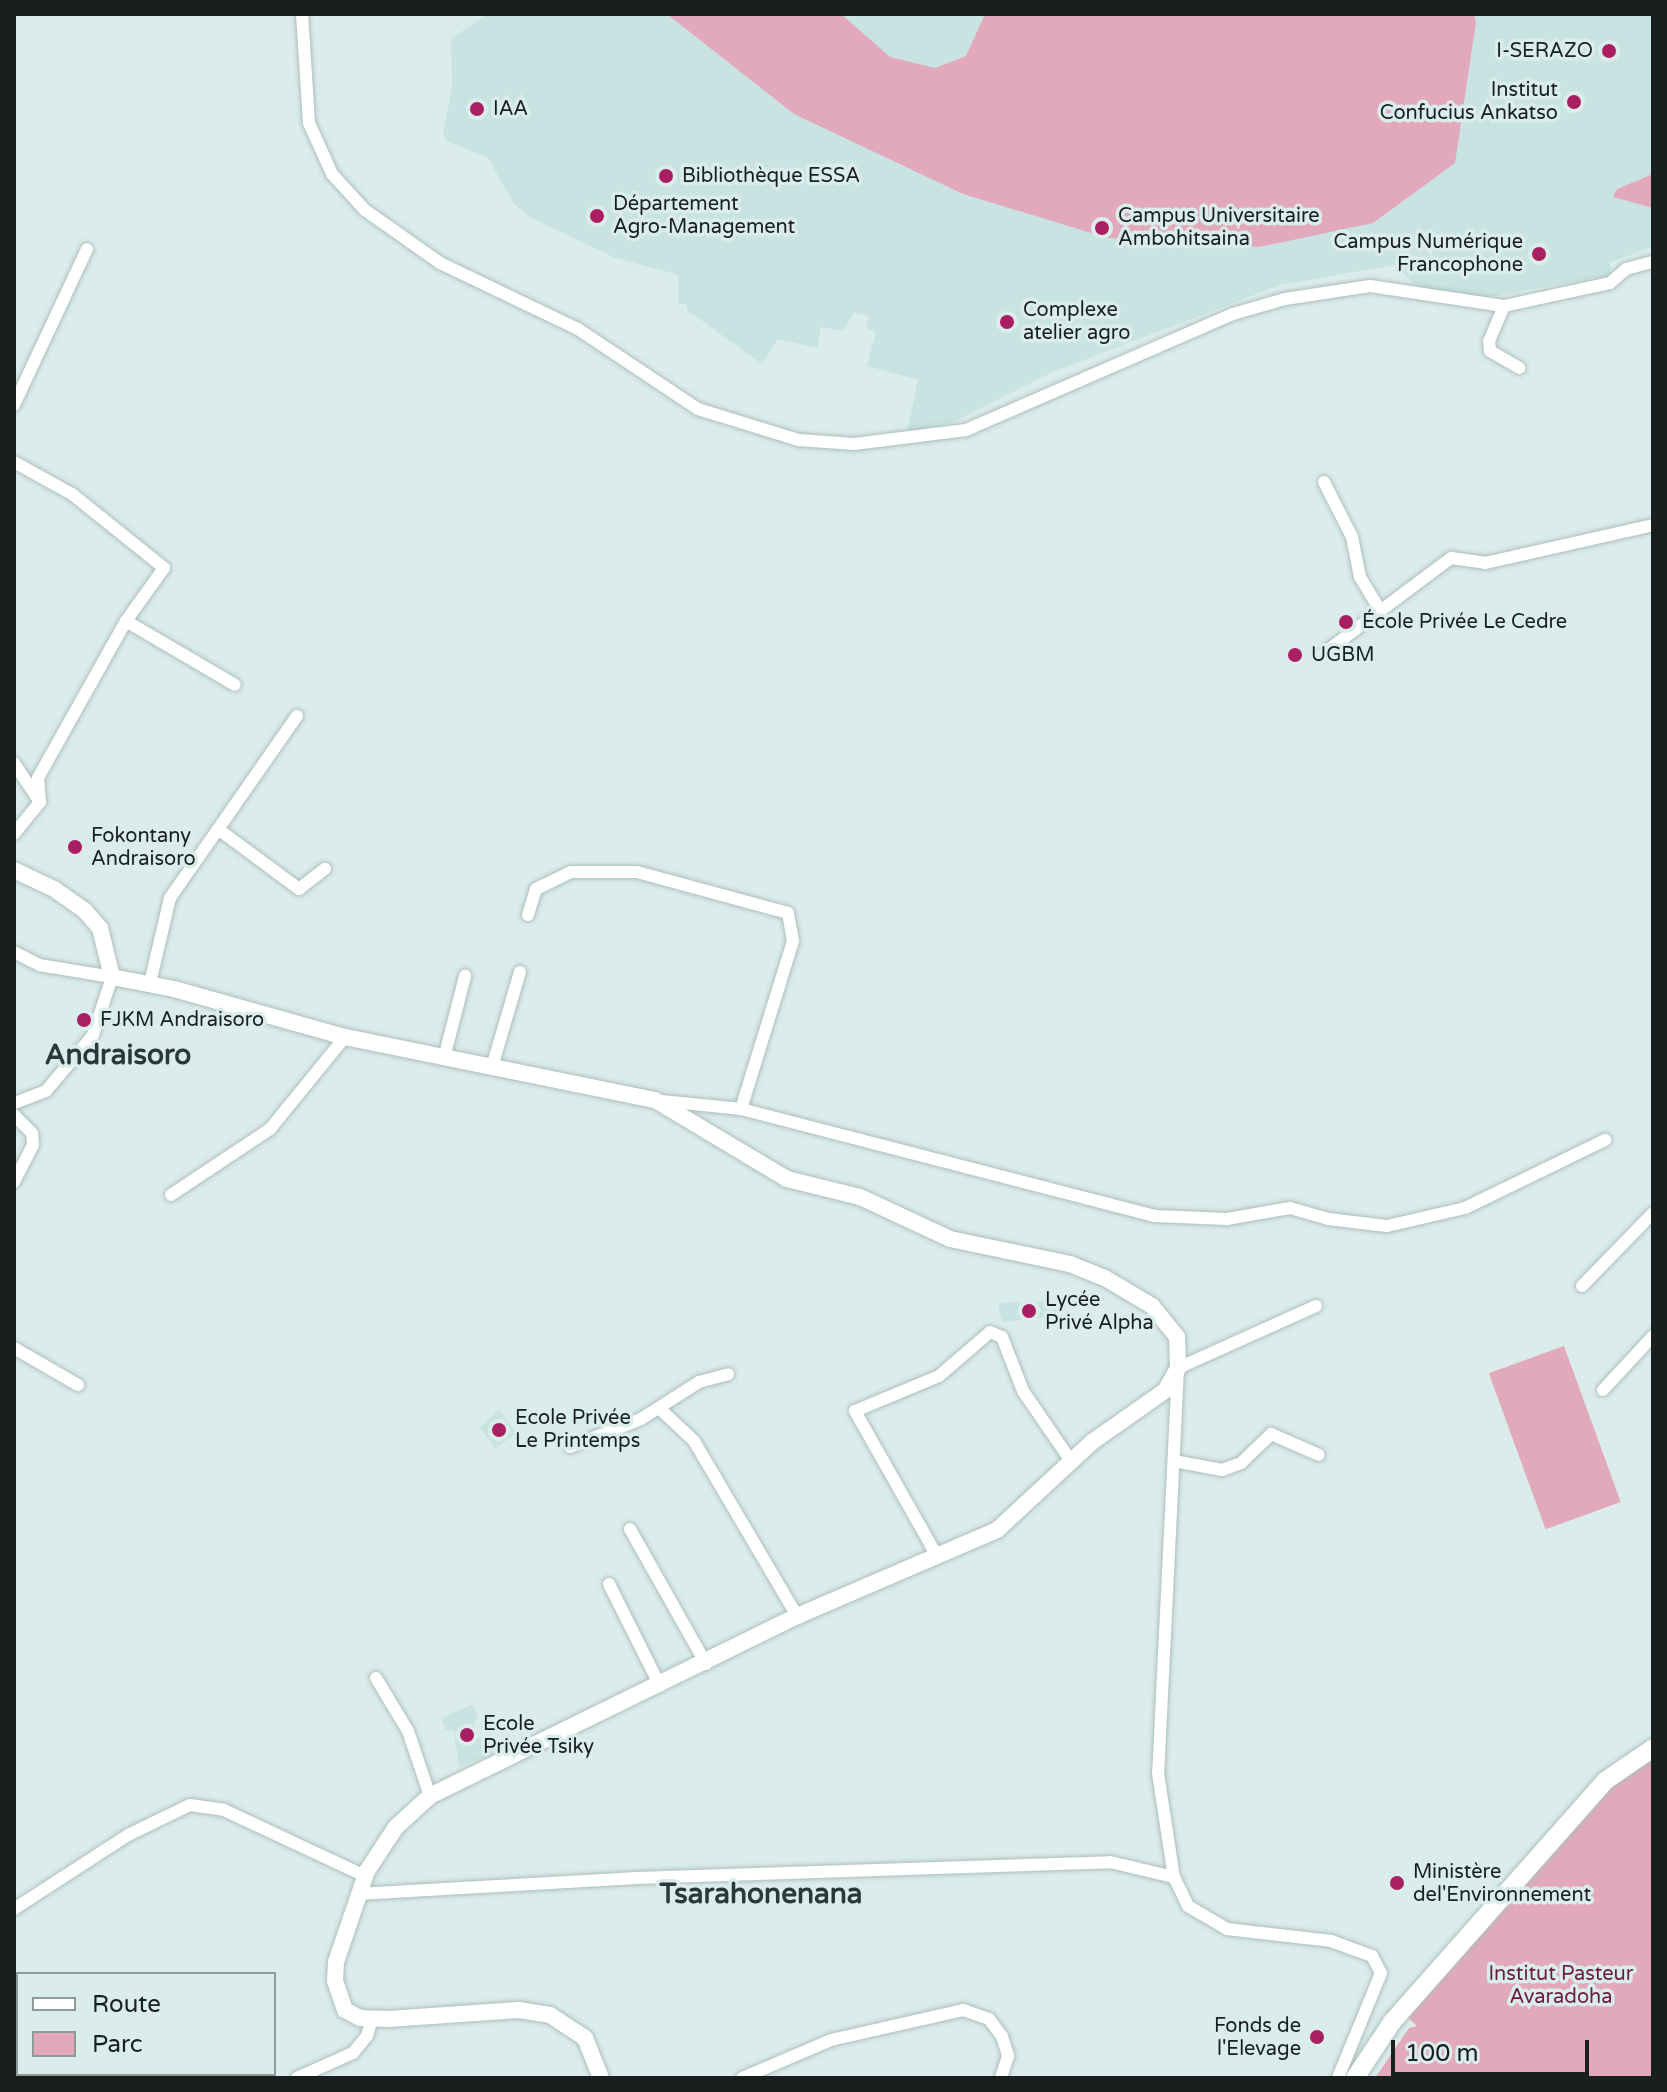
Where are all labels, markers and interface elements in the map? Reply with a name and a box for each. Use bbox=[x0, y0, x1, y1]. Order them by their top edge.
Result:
place label: I-SERAZO bbox=[1496, 39, 1593, 63]
marker: I-SERAZO bbox=[1600, 42, 1618, 60]
place label: Institut Confucius Ankatso bbox=[1380, 78, 1558, 125]
marker: Institut Confucius Ankatso bbox=[1565, 93, 1583, 111]
place label: IAA bbox=[493, 97, 528, 121]
marker: IAA bbox=[468, 100, 486, 118]
place label: Bibliothèque ESSA bbox=[682, 164, 860, 188]
marker: Bibliothèque ESSA bbox=[657, 167, 675, 185]
place label: Département Agro-Management bbox=[613, 192, 795, 239]
place label: Campus Universitaire Ambohitsaina bbox=[1118, 204, 1320, 251]
marker: Département Agro-Management bbox=[588, 207, 606, 225]
marker: Campus Universitaire Ambohitsaina bbox=[1093, 219, 1111, 237]
place label: Campus Numérique Francophone bbox=[1333, 230, 1523, 277]
marker: Campus Numérique Francophone bbox=[1530, 245, 1548, 263]
place label: Complexe atelier agro bbox=[1023, 298, 1130, 345]
marker: Complexe atelier agro bbox=[998, 313, 1016, 331]
place label: École Privée Le Cedre bbox=[1362, 610, 1567, 634]
marker: École Privée Le Cedre bbox=[1337, 613, 1355, 631]
place label: UGBM bbox=[1311, 643, 1374, 667]
marker: UGBM bbox=[1286, 646, 1304, 664]
place label: Fokontany Andraisoro bbox=[91, 824, 196, 871]
marker: Fokontany Andraisoro bbox=[66, 838, 84, 856]
place label: FJKM Andraisoro bbox=[100, 1008, 264, 1032]
marker: FJKM Andraisoro bbox=[75, 1011, 93, 1029]
district label: Andraisoro bbox=[45, 1038, 191, 1072]
place label: Lycée Privé Alpha bbox=[1045, 1288, 1154, 1335]
marker: Lycée Privé Alpha bbox=[1020, 1302, 1038, 1320]
place label: Ecole Privée Le Printemps bbox=[515, 1406, 640, 1453]
marker: Ecole Privée Le Printemps bbox=[490, 1421, 508, 1439]
place label: Ecole Privée Tsiky bbox=[483, 1712, 594, 1759]
marker: Ecole Privée Tsiky bbox=[458, 1726, 476, 1744]
place label: Ministère del'Environnement bbox=[1413, 1860, 1591, 1907]
marker: Ministère del'Environnement bbox=[1388, 1874, 1406, 1892]
district label: Tsarahonenana bbox=[659, 1877, 863, 1911]
park label: Institut Pasteur Avaradoha bbox=[1489, 1962, 1633, 2009]
legend bbox=[16, 1972, 276, 2076]
text: Route bbox=[92, 1990, 161, 2019]
place label: Fonds de l'Elevage bbox=[1214, 2014, 1301, 2061]
scale bar bbox=[1395, 2024, 1593, 2074]
marker: Fonds de l'Elevage bbox=[1308, 2028, 1326, 2046]
text: Parc bbox=[92, 2030, 143, 2059]
text: 100 m bbox=[1405, 2039, 1479, 2068]

